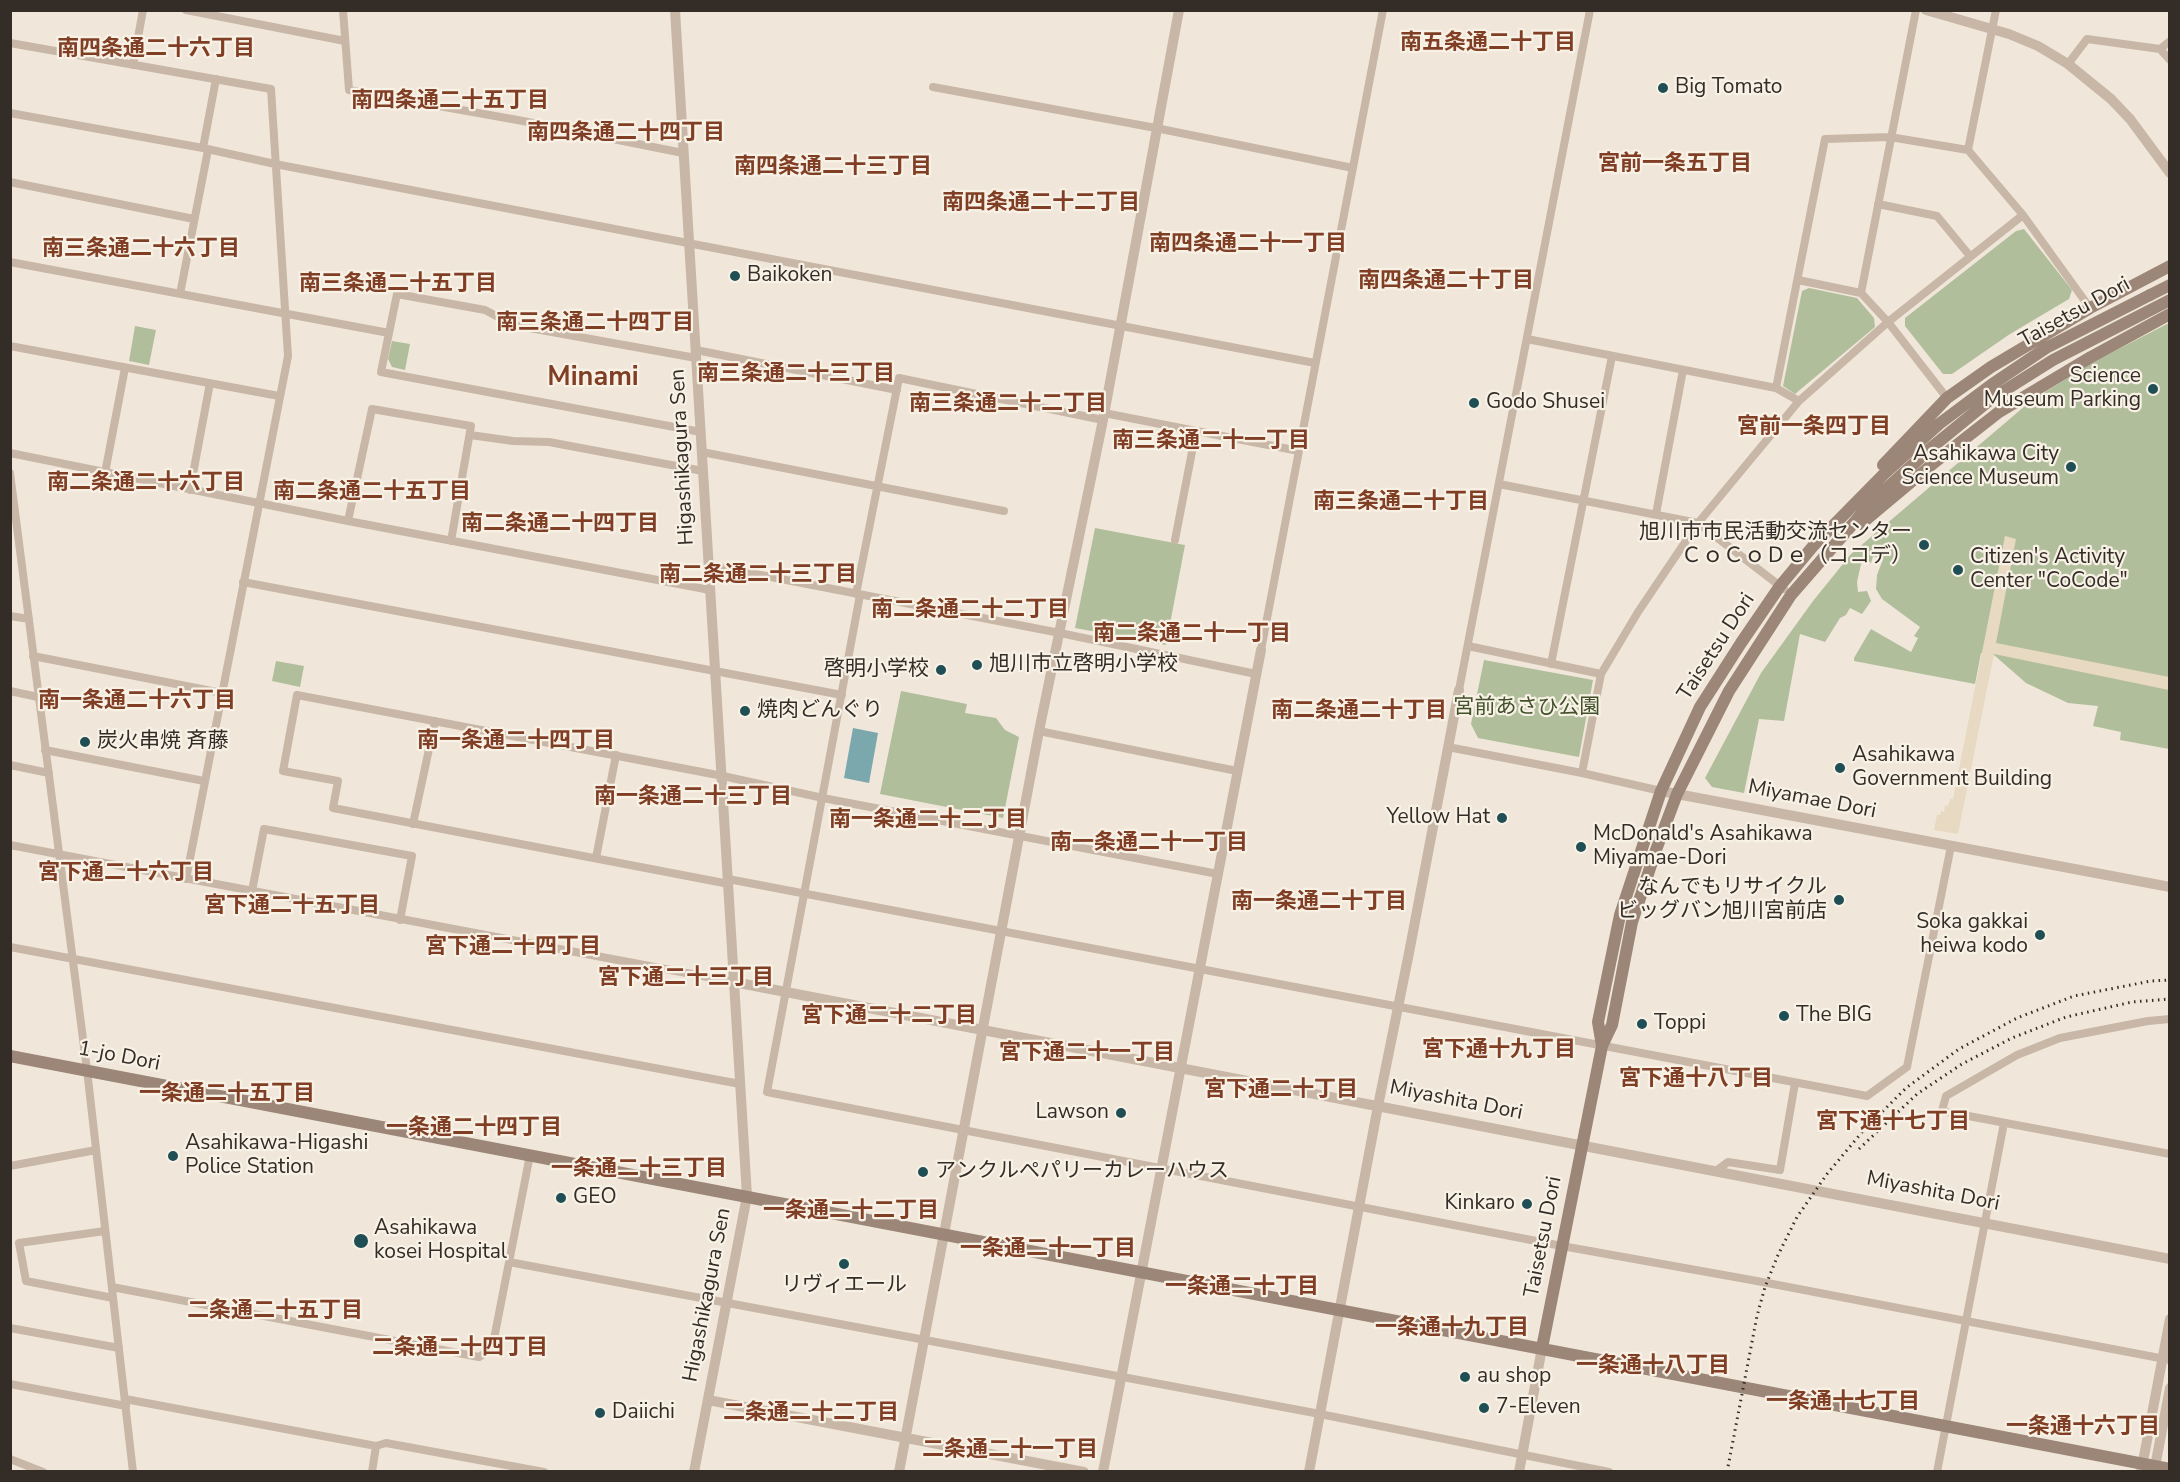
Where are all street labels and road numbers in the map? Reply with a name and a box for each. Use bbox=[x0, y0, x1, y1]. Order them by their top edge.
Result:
street label: Taisetsu Dori bbox=[2015, 272, 2135, 354]
street label: Higashikagura Sen bbox=[666, 368, 700, 546]
street label: Taisetsu Dori bbox=[1673, 589, 1761, 705]
street label: Miyamae Dori bbox=[1746, 775, 1878, 825]
street label: 1-jo Dori bbox=[76, 1037, 162, 1077]
street label: Miyashita Dori bbox=[1387, 1076, 1525, 1126]
street label: Miyashita Dori bbox=[1864, 1167, 2002, 1217]
street label: Taisetsu Dori bbox=[1520, 1174, 1568, 1300]
street label: Higashikagura Sen bbox=[679, 1206, 737, 1384]

